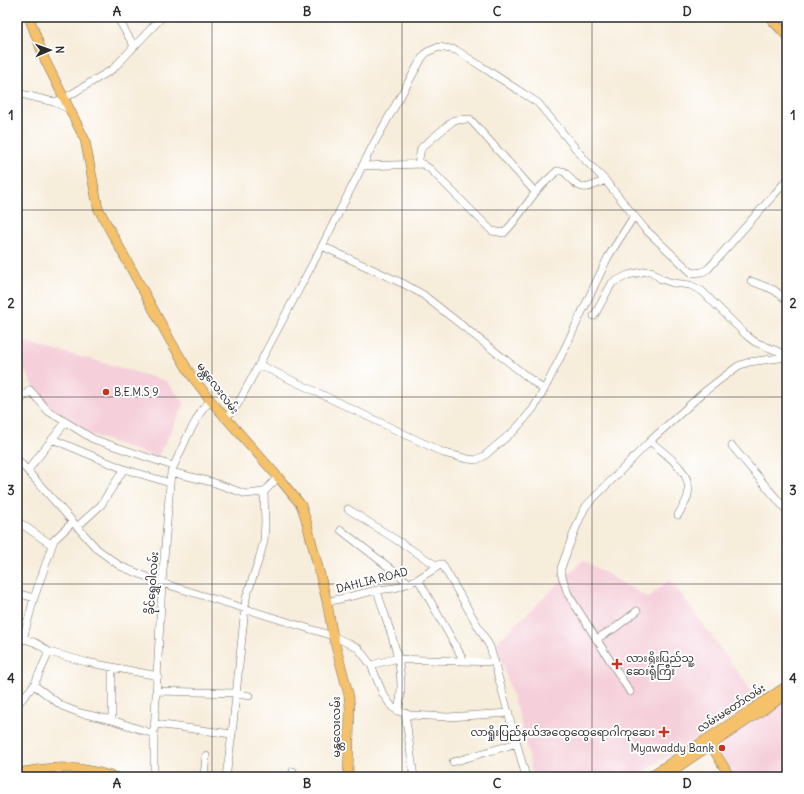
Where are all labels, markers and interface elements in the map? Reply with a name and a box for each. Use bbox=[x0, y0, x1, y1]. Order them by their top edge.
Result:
text: A bbox=[113, 3, 122, 20]
text: B bbox=[303, 3, 312, 20]
text: C bbox=[493, 3, 502, 20]
text: D bbox=[682, 3, 692, 20]
north arrow bbox=[30, 30, 70, 70]
text: N bbox=[53, 46, 67, 54]
text: 1 bbox=[8, 107, 14, 124]
text: 1 bbox=[790, 107, 796, 124]
text: 2 bbox=[7, 295, 15, 312]
text: 2 bbox=[789, 295, 797, 312]
street label: မန္တလေးလမ်း bbox=[192, 359, 242, 418]
place label: B.E.M.S 9 bbox=[114, 385, 159, 399]
marker: B.E.M.S 9 bbox=[101, 387, 111, 397]
text: 3 bbox=[7, 482, 15, 499]
text: 3 bbox=[789, 482, 797, 499]
street label: ခိုင်ရွှေဝါလမ်း bbox=[143, 551, 163, 615]
street label: DAHLIA ROAD bbox=[335, 564, 410, 596]
place label: လားရှိုးပြည်သူ့ ဆေးရုံကြီး bbox=[626, 651, 695, 680]
marker: လားရှိုးပြည်သူ့ ဆေးရုံကြီး bbox=[611, 658, 623, 670]
text: 4 bbox=[7, 670, 15, 687]
text: 4 bbox=[789, 670, 797, 687]
street label: လမ်းမတော်လမ်း bbox=[694, 681, 768, 735]
street label: မန္တလေးလမ်း bbox=[329, 696, 345, 757]
place label: လာရှိုးပြည်နယ်အထွေထွေရောဂါကုဆေး bbox=[470, 725, 655, 741]
marker: လာရှိုးပြည်နယ်အထွေထွေရောဂါကုဆေး bbox=[658, 726, 670, 738]
place label: Myawaddy Bank bbox=[630, 741, 714, 755]
marker: Myawaddy Bank bbox=[717, 743, 727, 753]
text: A bbox=[113, 775, 122, 792]
text: B bbox=[303, 775, 312, 792]
text: C bbox=[493, 775, 502, 792]
text: D bbox=[682, 775, 692, 792]

